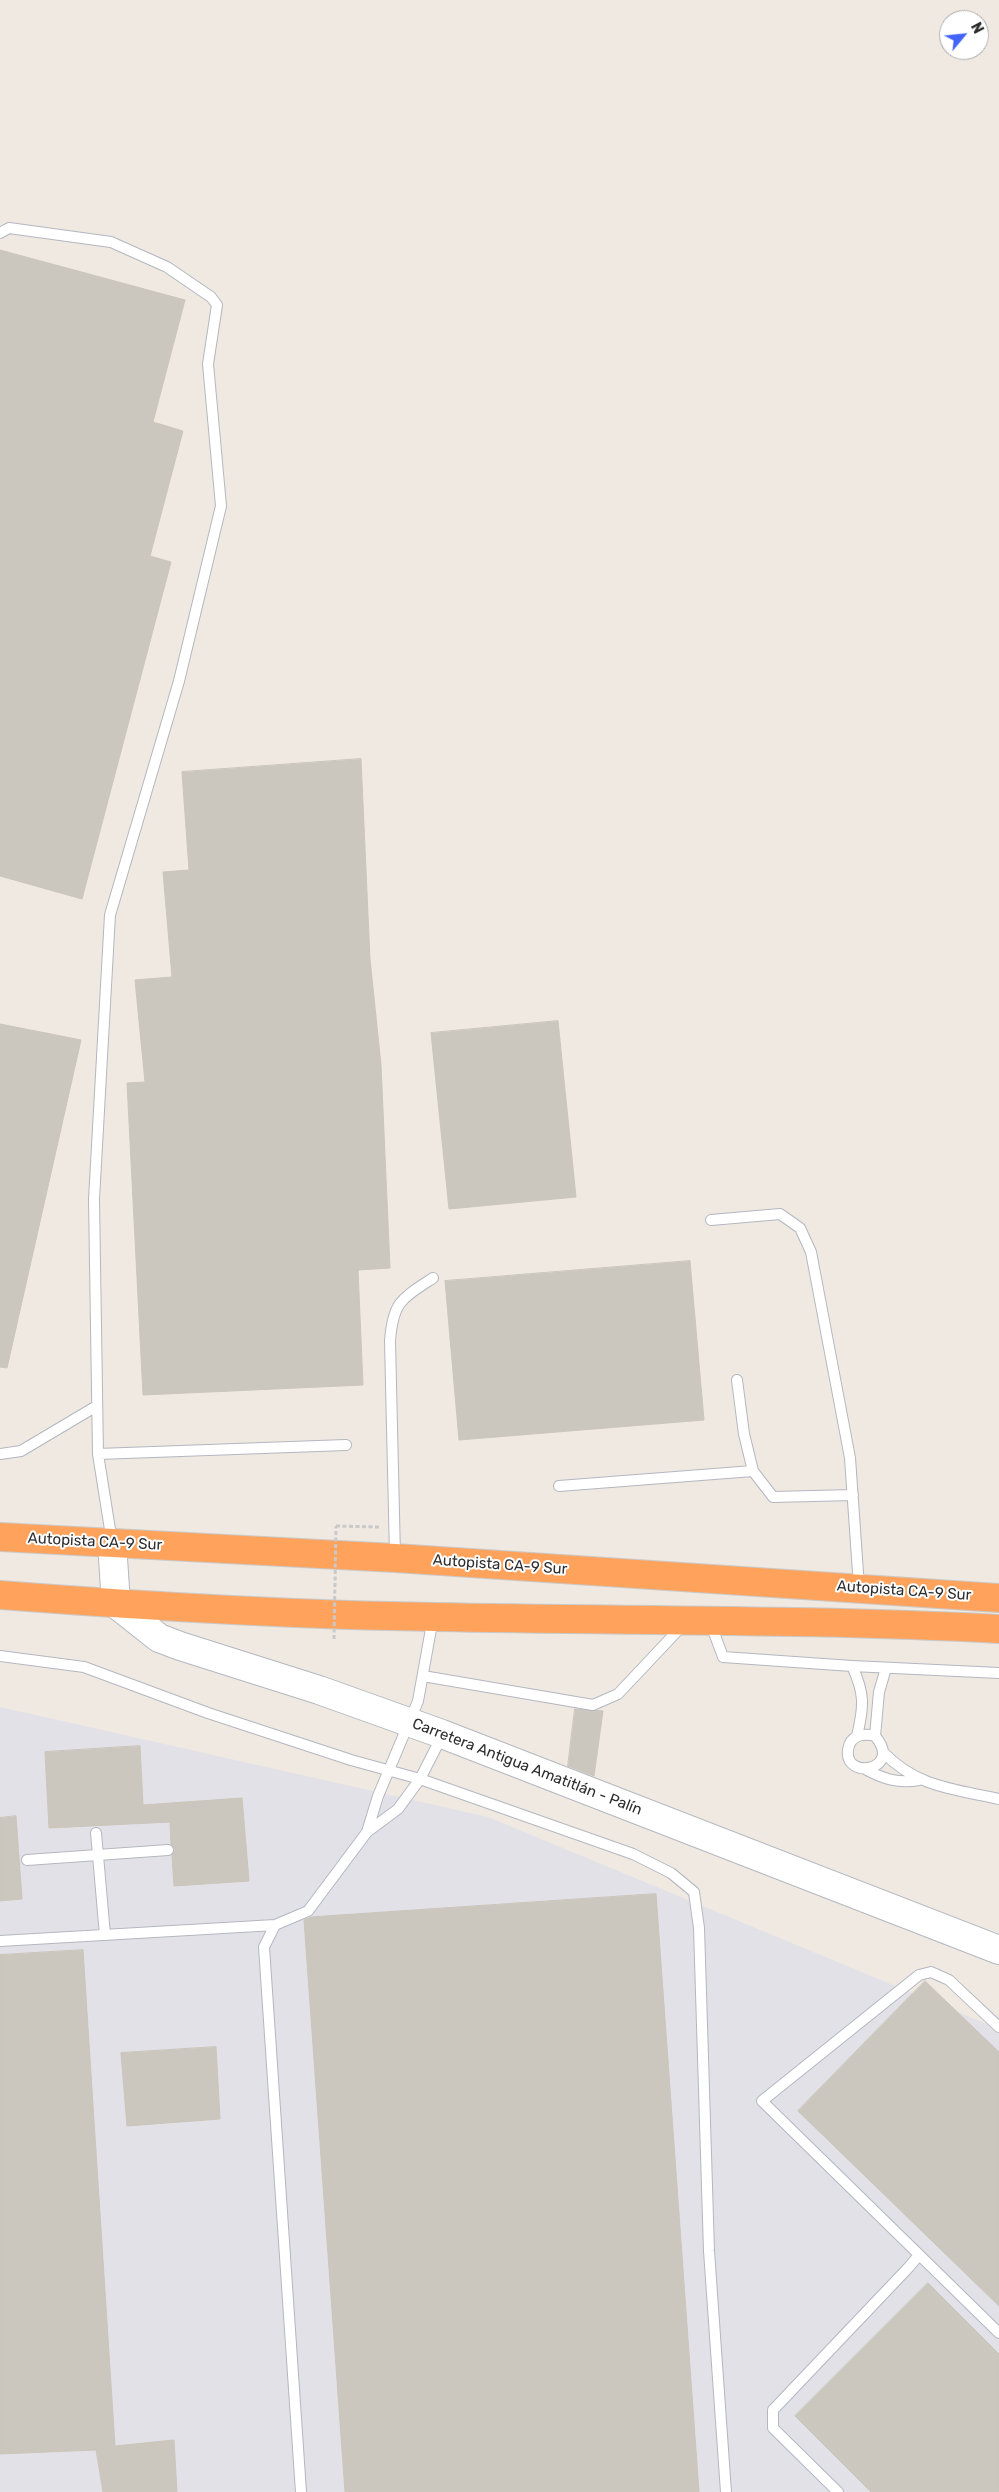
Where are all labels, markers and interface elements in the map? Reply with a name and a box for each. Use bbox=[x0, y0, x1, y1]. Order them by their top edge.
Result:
north arrow bbox=[939, 10, 989, 60]
text: N bbox=[967, 20, 987, 37]
street label: Autopista CA-9 Sur bbox=[27, 1529, 163, 1555]
street label: Autopista CA-9 Sur bbox=[432, 1551, 568, 1579]
street label: Autopista CA-9 Sur bbox=[836, 1577, 972, 1605]
street label: Carretera Antigua Amatitlán - Palín bbox=[409, 1715, 645, 1819]

